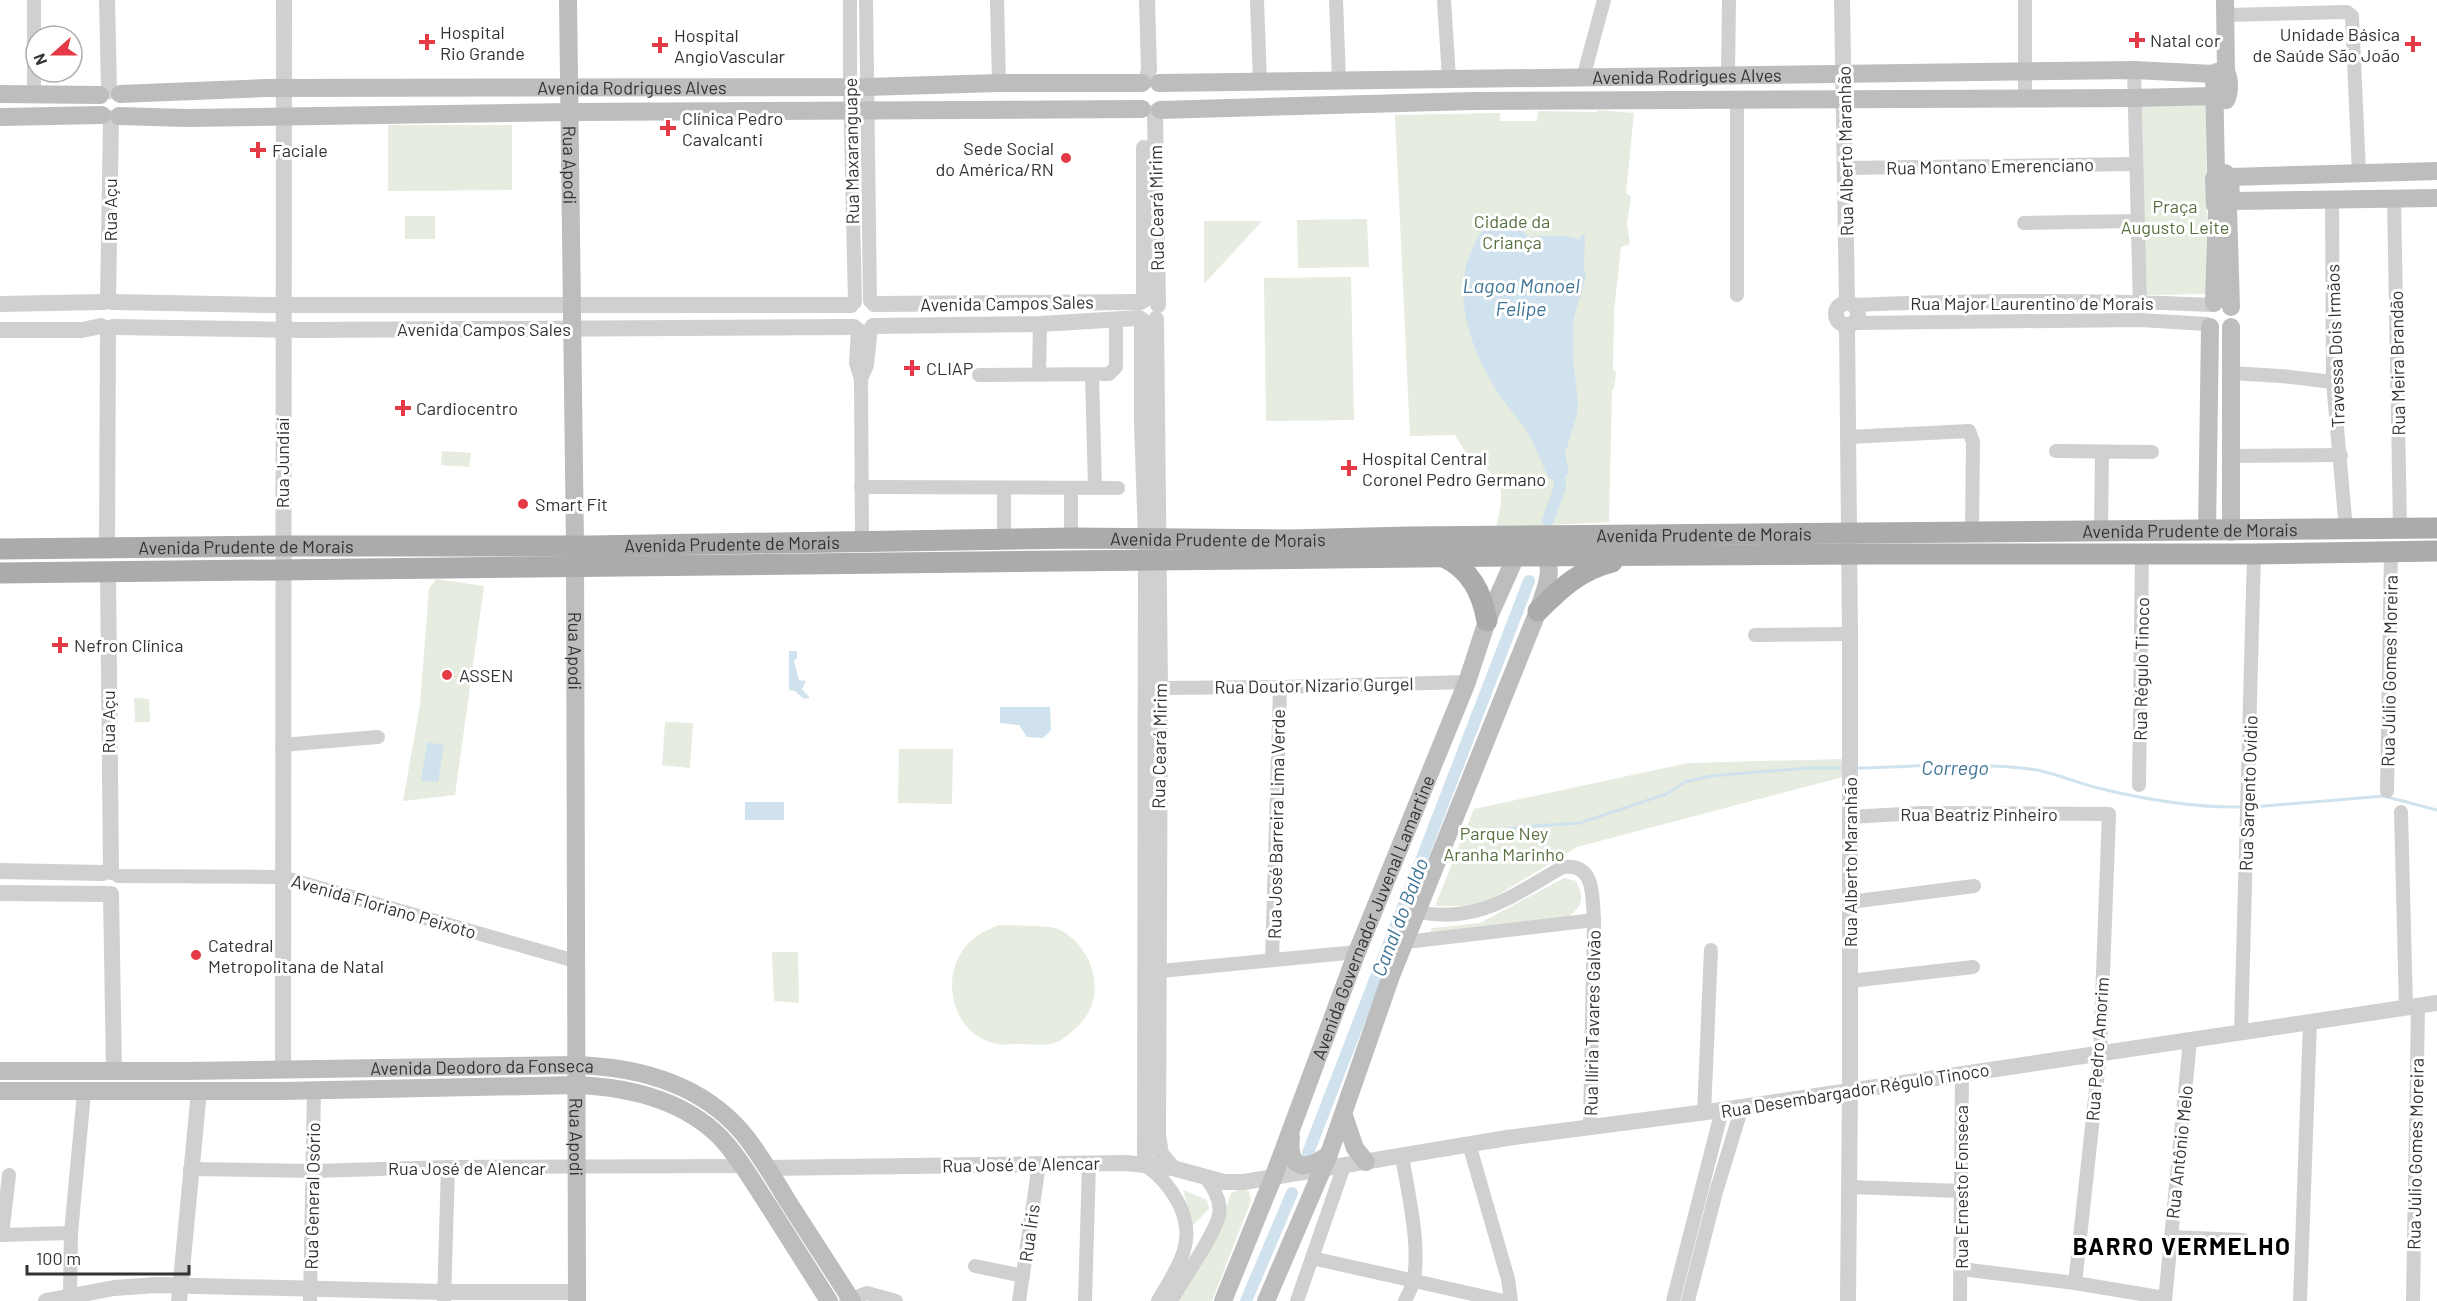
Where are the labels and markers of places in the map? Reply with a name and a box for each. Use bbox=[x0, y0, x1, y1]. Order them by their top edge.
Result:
place label: Hospital Rio Grande bbox=[440, 21, 525, 64]
place label: Unidade Básica de Saúde São João bbox=[2253, 23, 2400, 66]
place label: Hospital AngioVascular bbox=[674, 24, 786, 67]
place label: Natal cor bbox=[2150, 29, 2221, 51]
marker: Natal cor bbox=[2128, 31, 2146, 49]
marker: Hospital Rio Grande bbox=[418, 33, 436, 51]
marker: Unidade Básica de Saúde São João bbox=[2404, 35, 2422, 53]
marker: Hospital AngioVascular bbox=[651, 36, 669, 54]
place label: Clínica Pedro Cavalcanti bbox=[682, 107, 783, 150]
marker: Clínica Pedro Cavalcanti bbox=[659, 119, 677, 137]
place label: Sede Social do América/RN bbox=[935, 137, 1054, 180]
place label: Faciale bbox=[272, 139, 328, 161]
marker: Faciale bbox=[249, 141, 267, 159]
marker: Sede Social do América/RN bbox=[1059, 151, 1073, 165]
place label: CLIAP bbox=[926, 357, 973, 379]
marker: CLIAP bbox=[903, 359, 921, 377]
place label: Cardiocentro bbox=[416, 397, 518, 419]
marker: Cardiocentro bbox=[394, 399, 412, 417]
place label: Hospital Central Coronel Pedro Germano bbox=[1362, 447, 1546, 490]
marker: Hospital Central Coronel Pedro Germano bbox=[1340, 459, 1358, 477]
place label: Smart Fit bbox=[535, 493, 608, 515]
marker: Smart Fit bbox=[516, 497, 530, 511]
place label: Nefron Clínica bbox=[74, 634, 183, 656]
marker: Nefron Clínica bbox=[51, 636, 69, 654]
place label: ASSEN bbox=[459, 664, 513, 686]
marker: ASSEN bbox=[440, 668, 454, 682]
place label: Catedral Metropolitana de Natal bbox=[208, 934, 384, 977]
marker: Catedral Metropolitana de Natal bbox=[189, 948, 203, 962]

